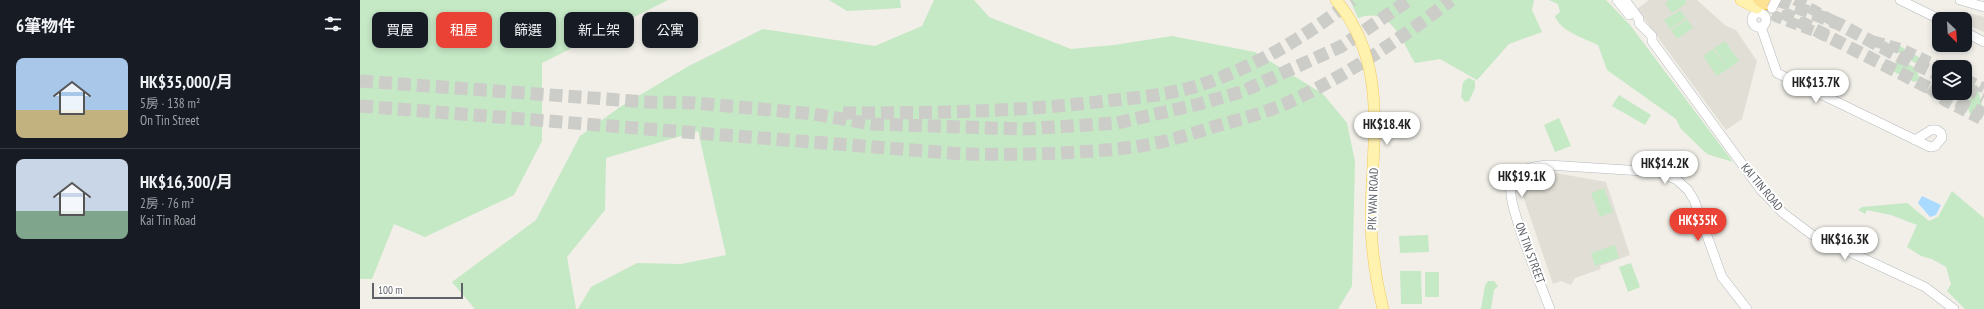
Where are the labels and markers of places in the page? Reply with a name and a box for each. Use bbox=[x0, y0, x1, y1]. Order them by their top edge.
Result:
pin: HK$13.7K bbox=[1775, 70, 1857, 104]
pin: HK$18.4K bbox=[1346, 112, 1428, 146]
pin: HK$14.2K bbox=[1624, 151, 1706, 185]
pin: HK$19.1K bbox=[1481, 164, 1563, 198]
pin: HK$35K bbox=[1665, 208, 1731, 242]
pin: HK$16.3K bbox=[1804, 227, 1886, 261]

